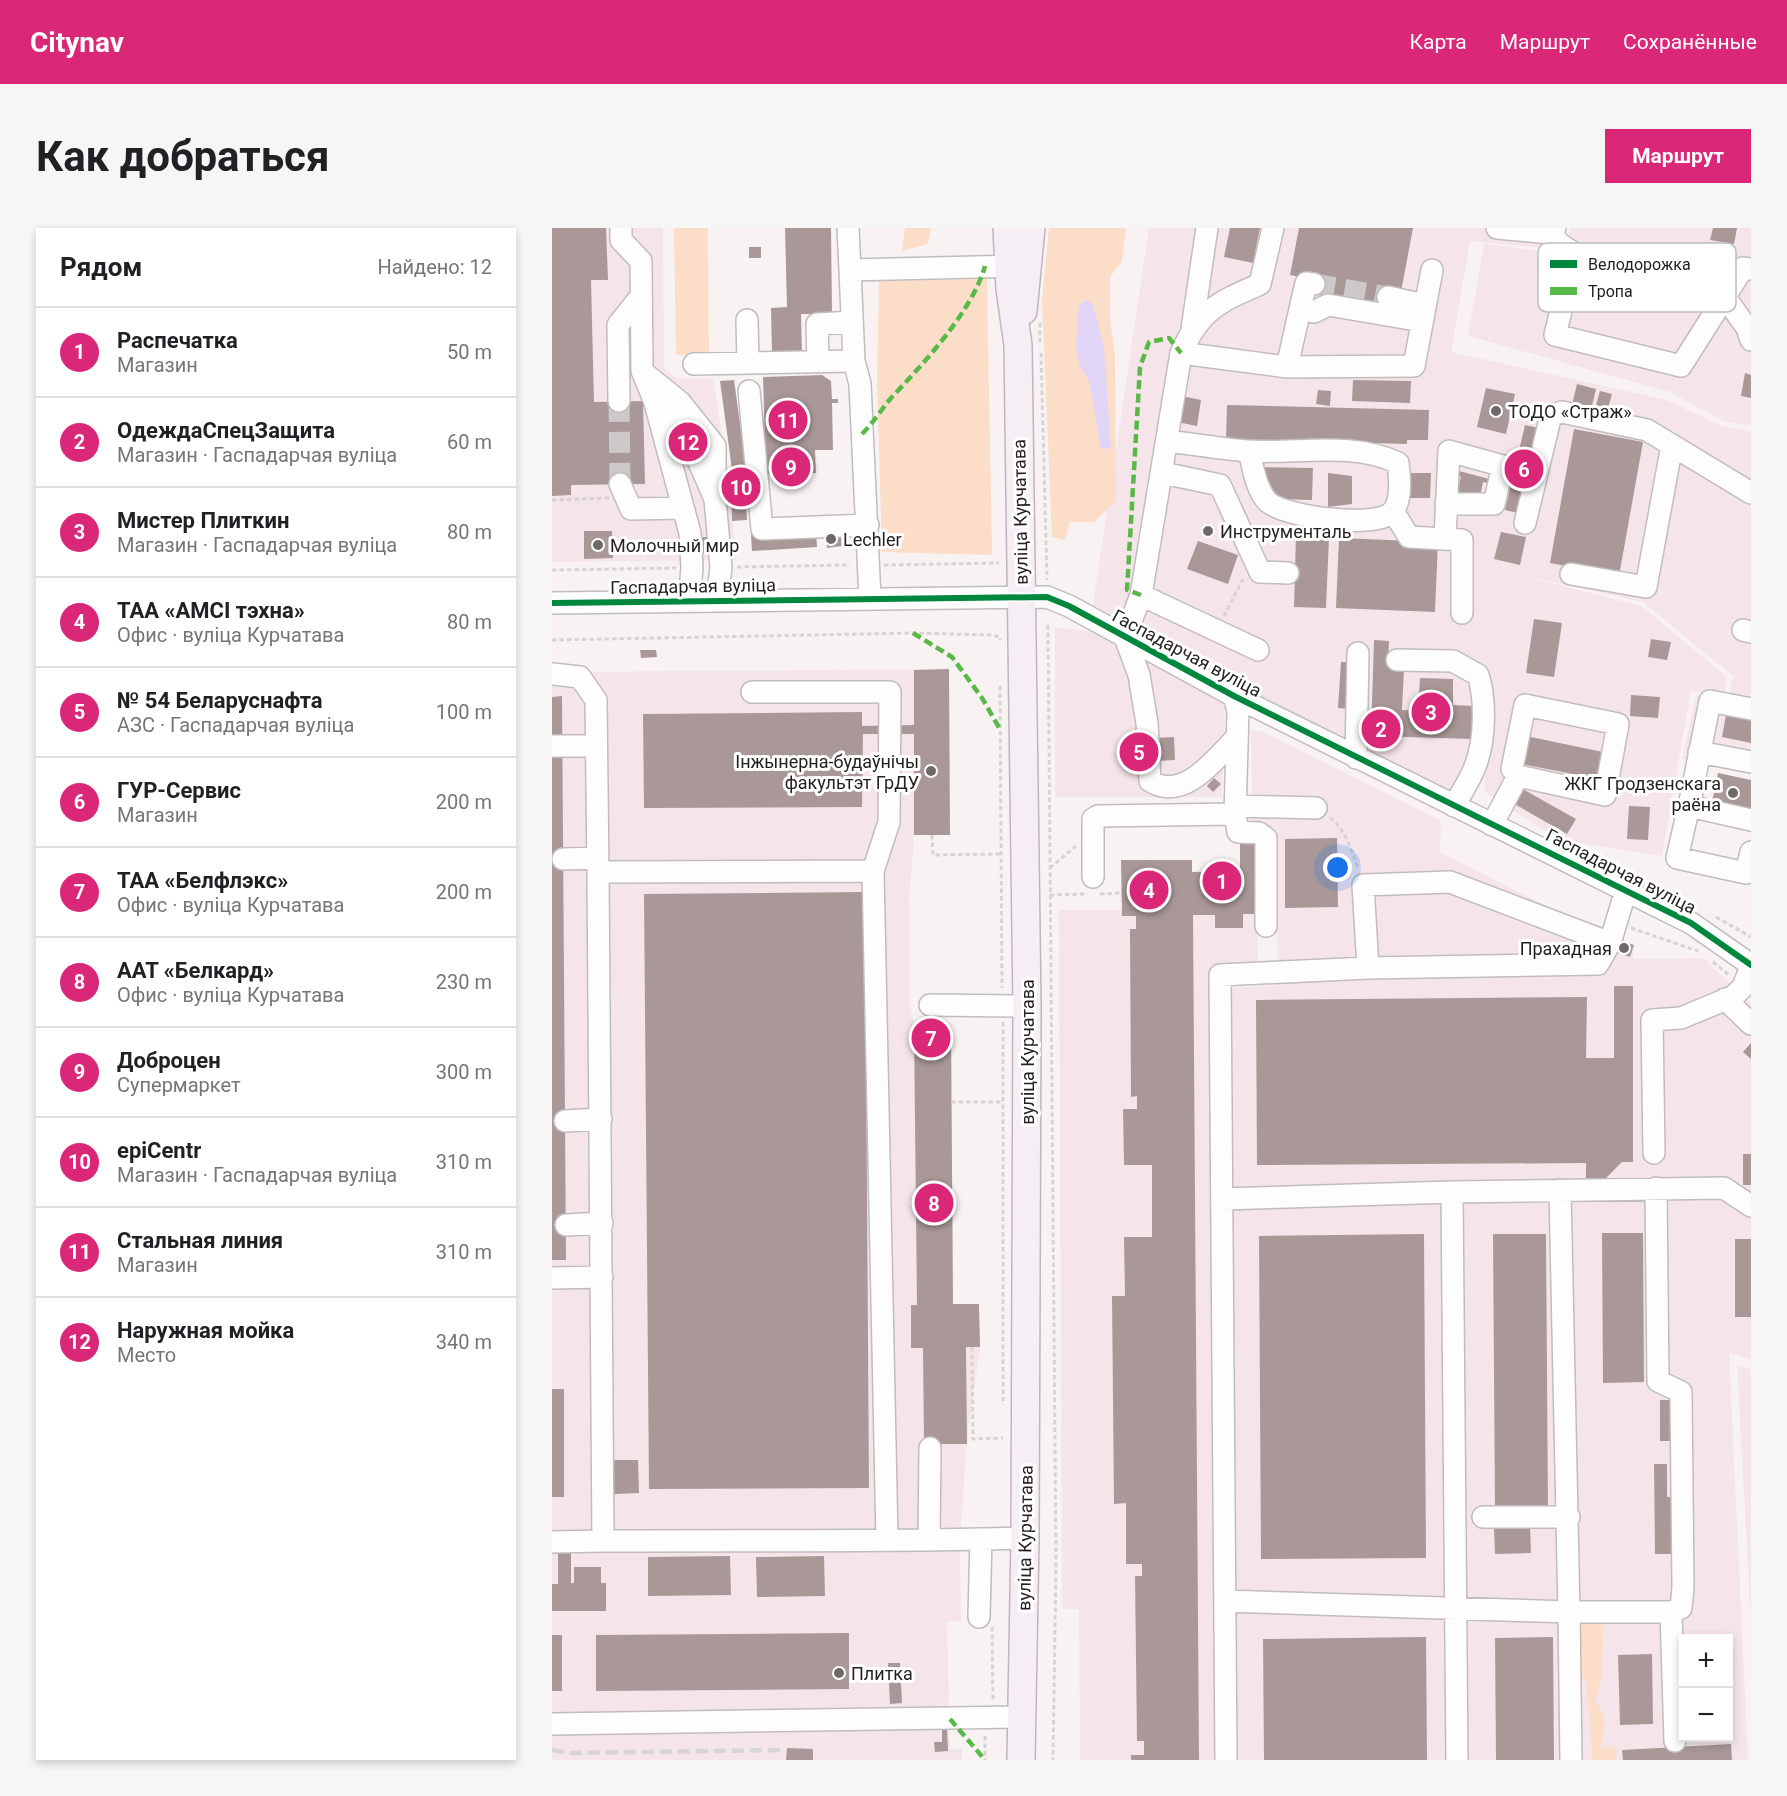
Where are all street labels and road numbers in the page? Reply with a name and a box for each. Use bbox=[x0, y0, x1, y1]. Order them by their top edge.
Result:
street label: вуліца Курчатава bbox=[1008, 439, 1032, 585]
street label: Гаспадарчая вуліца bbox=[610, 574, 776, 598]
street label: Гаспадарчая вуліца bbox=[1109, 605, 1265, 701]
street label: Гаспадарчая вуліца bbox=[1542, 824, 1700, 918]
street label: вуліца Курчатава bbox=[1017, 979, 1038, 1125]
street label: вуліца Курчатава bbox=[1013, 1465, 1037, 1611]

